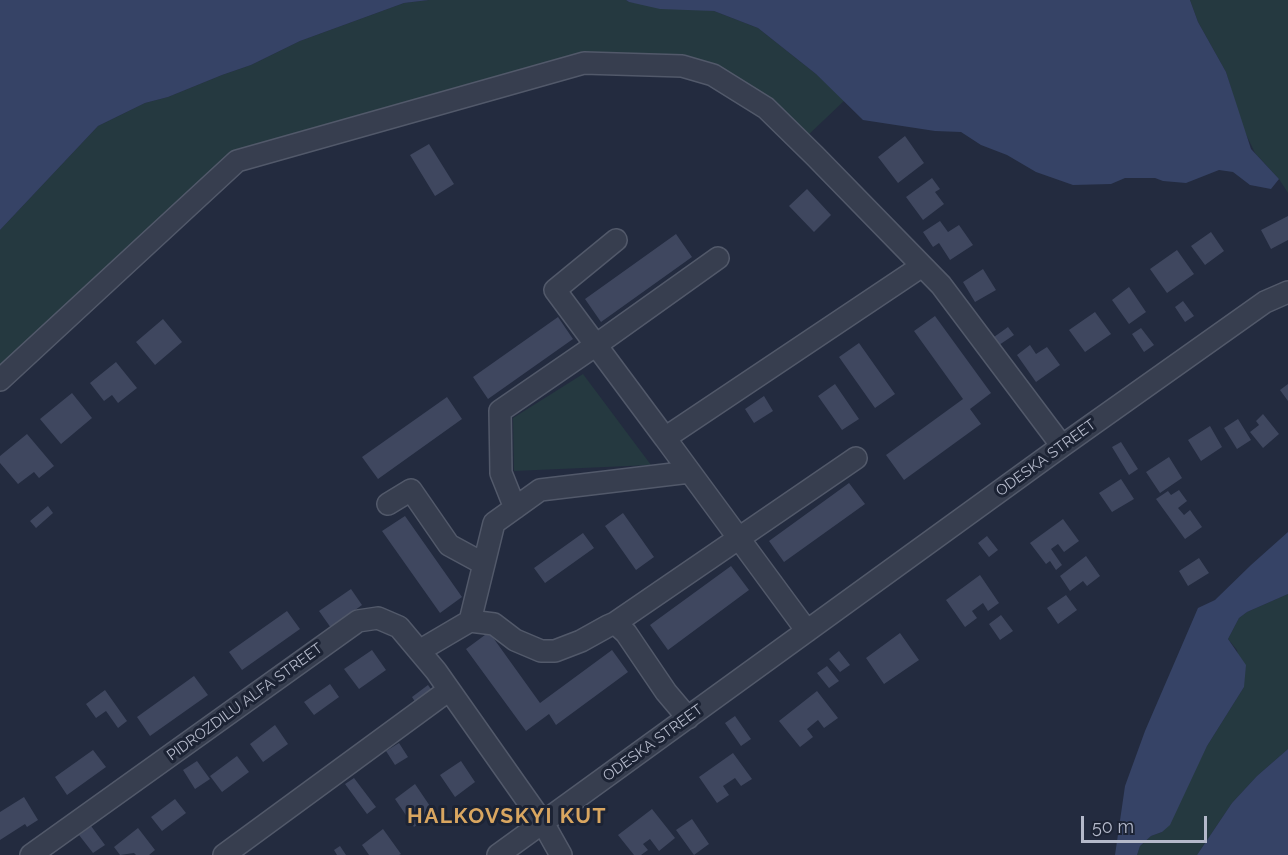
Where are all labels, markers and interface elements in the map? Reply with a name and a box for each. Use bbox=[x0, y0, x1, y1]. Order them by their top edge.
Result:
street label: ODESKA STREET bbox=[992, 416, 1100, 500]
street label: PIDROZDILU ALFA STREET bbox=[164, 639, 326, 765]
street label: ODESKA STREET bbox=[599, 701, 707, 785]
district label: HALKOVSKYI KUT bbox=[407, 804, 607, 830]
scale bar bbox=[1084, 804, 1210, 842]
text: 50 m bbox=[1092, 816, 1134, 837]

